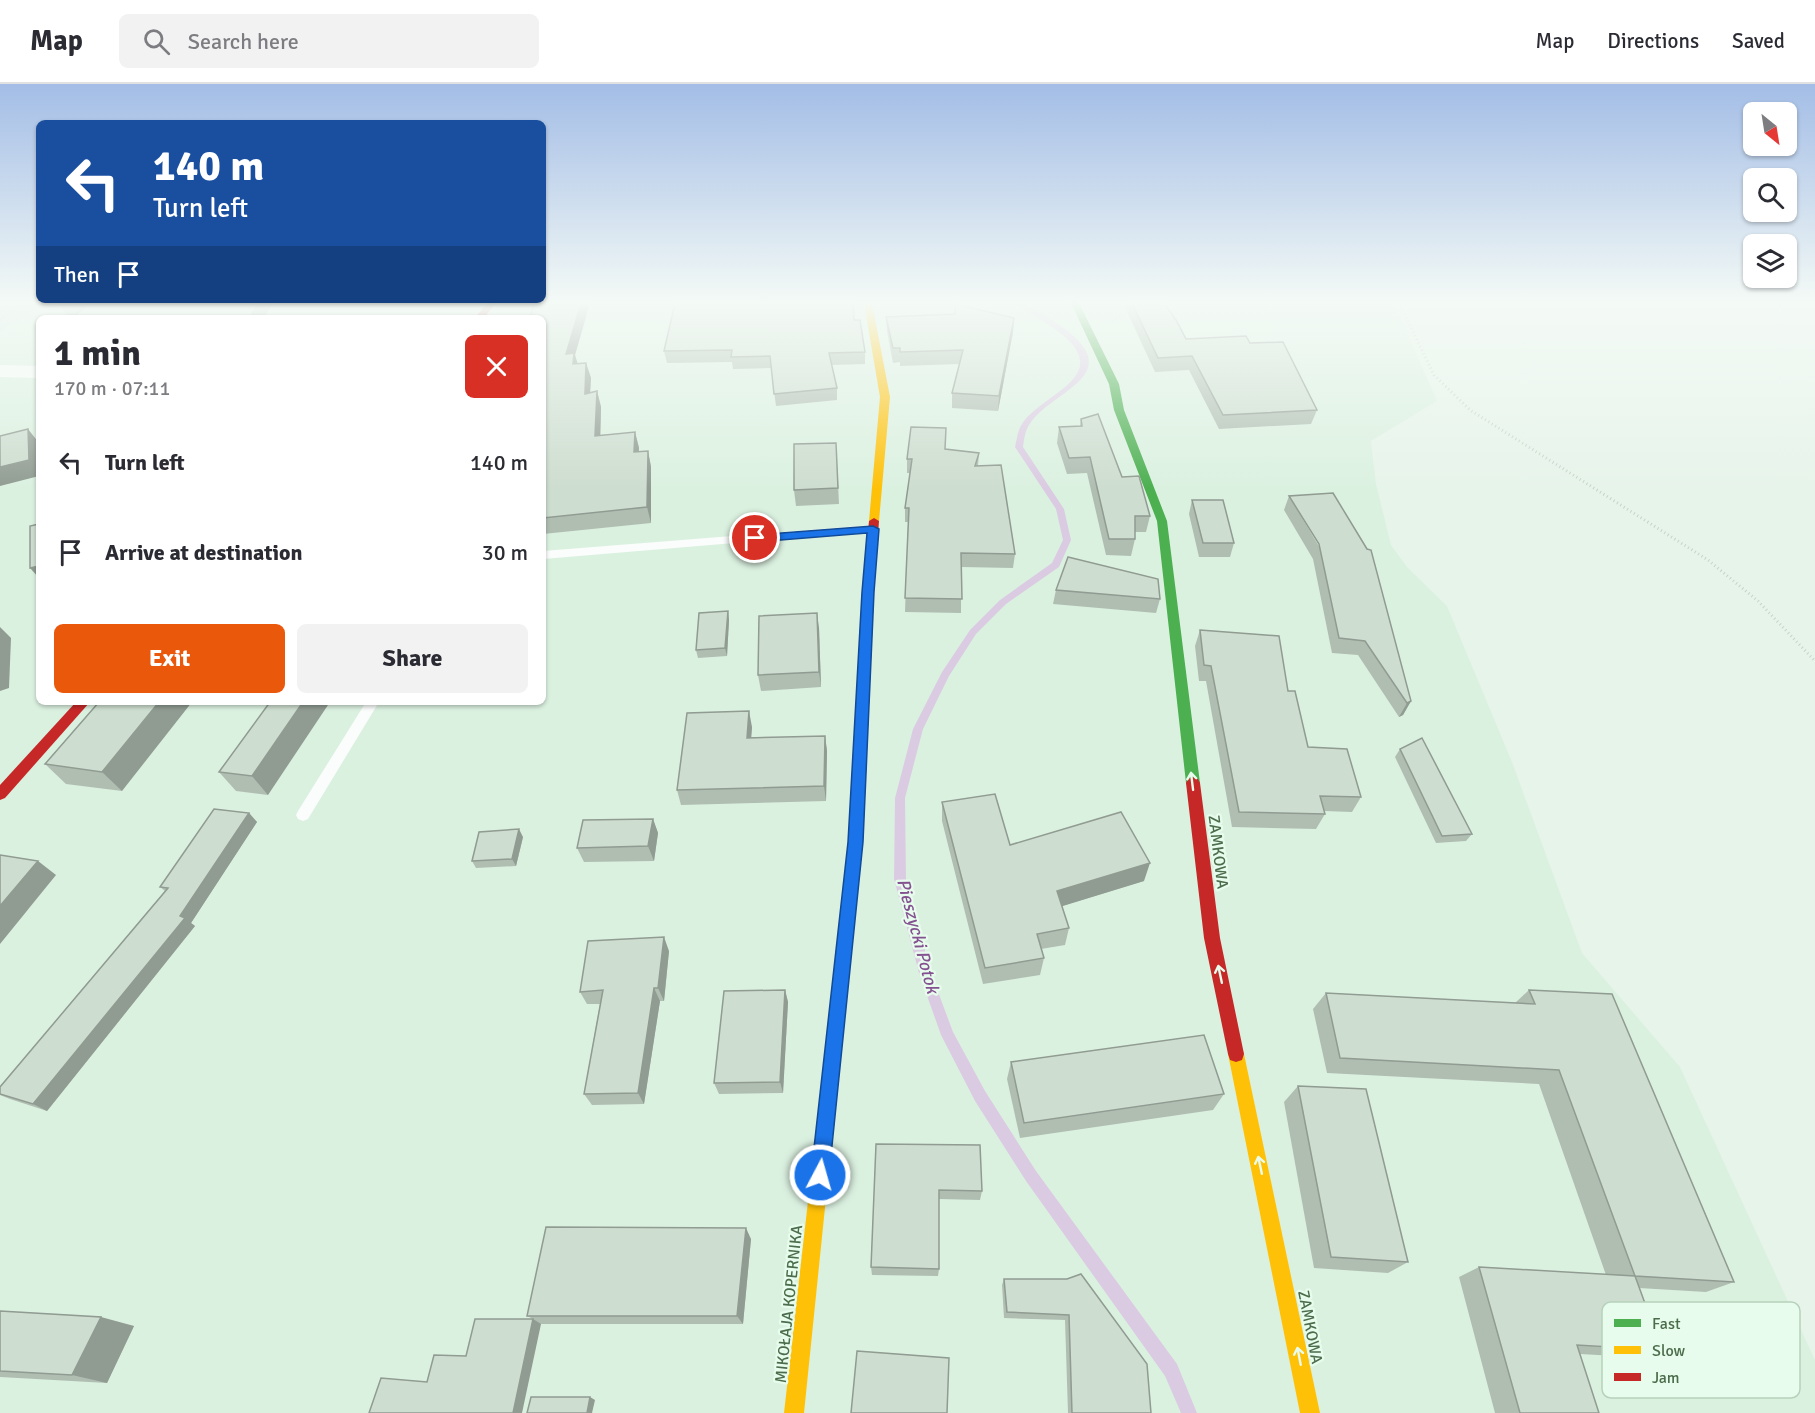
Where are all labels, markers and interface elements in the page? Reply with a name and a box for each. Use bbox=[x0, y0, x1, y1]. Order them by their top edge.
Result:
search box bbox=[119, 14, 539, 68]
text: Map bbox=[30, 24, 83, 58]
icon: search bbox=[140, 25, 173, 58]
text: Search here bbox=[188, 28, 299, 55]
text: Map bbox=[1536, 28, 1574, 54]
text: Directions bbox=[1607, 28, 1699, 54]
text: Saved bbox=[1732, 28, 1785, 54]
north arrow bbox=[1743, 102, 1797, 156]
map controls bbox=[1743, 102, 1797, 288]
text: 140 m bbox=[153, 141, 264, 192]
icon: left bbox=[54, 144, 132, 222]
button: search bbox=[1743, 168, 1797, 222]
text: Turn left bbox=[153, 192, 248, 225]
button: layers bbox=[1743, 234, 1797, 288]
icon: arrive bbox=[112, 258, 145, 291]
text: Then bbox=[54, 261, 100, 288]
text: 1 min bbox=[54, 331, 141, 376]
button: close bbox=[465, 335, 528, 398]
text: 170 m · 07:11 bbox=[54, 376, 170, 401]
icon: left bbox=[54, 446, 87, 479]
text: Turn left bbox=[105, 449, 185, 476]
text: 140 m bbox=[470, 449, 528, 476]
pin bbox=[729, 512, 780, 563]
icon: arrive bbox=[738, 521, 771, 554]
icon: arrive bbox=[54, 536, 87, 569]
text: Arrive at destination bbox=[105, 539, 302, 566]
text: 30 m bbox=[482, 539, 528, 566]
button: Exit bbox=[54, 624, 285, 693]
button: Share bbox=[297, 624, 528, 693]
one-way arrow bbox=[1187, 771, 1198, 791]
street label: ZAMKOWA bbox=[1204, 814, 1232, 890]
water label: Pieszycki Potok bbox=[892, 876, 944, 998]
one-way arrow bbox=[1214, 965, 1225, 984]
position arrow bbox=[788, 1143, 852, 1207]
one-way arrow bbox=[1254, 1155, 1265, 1175]
street label: MIKOŁAJA KOPERNIKA bbox=[771, 1224, 807, 1384]
street label: ZAMKOWA bbox=[1293, 1289, 1327, 1366]
legend bbox=[1602, 1302, 1800, 1398]
text: Fast bbox=[1652, 1314, 1681, 1334]
text: Slow bbox=[1652, 1341, 1686, 1361]
one-way arrow bbox=[1293, 1346, 1304, 1366]
text: Jam bbox=[1652, 1368, 1680, 1388]

